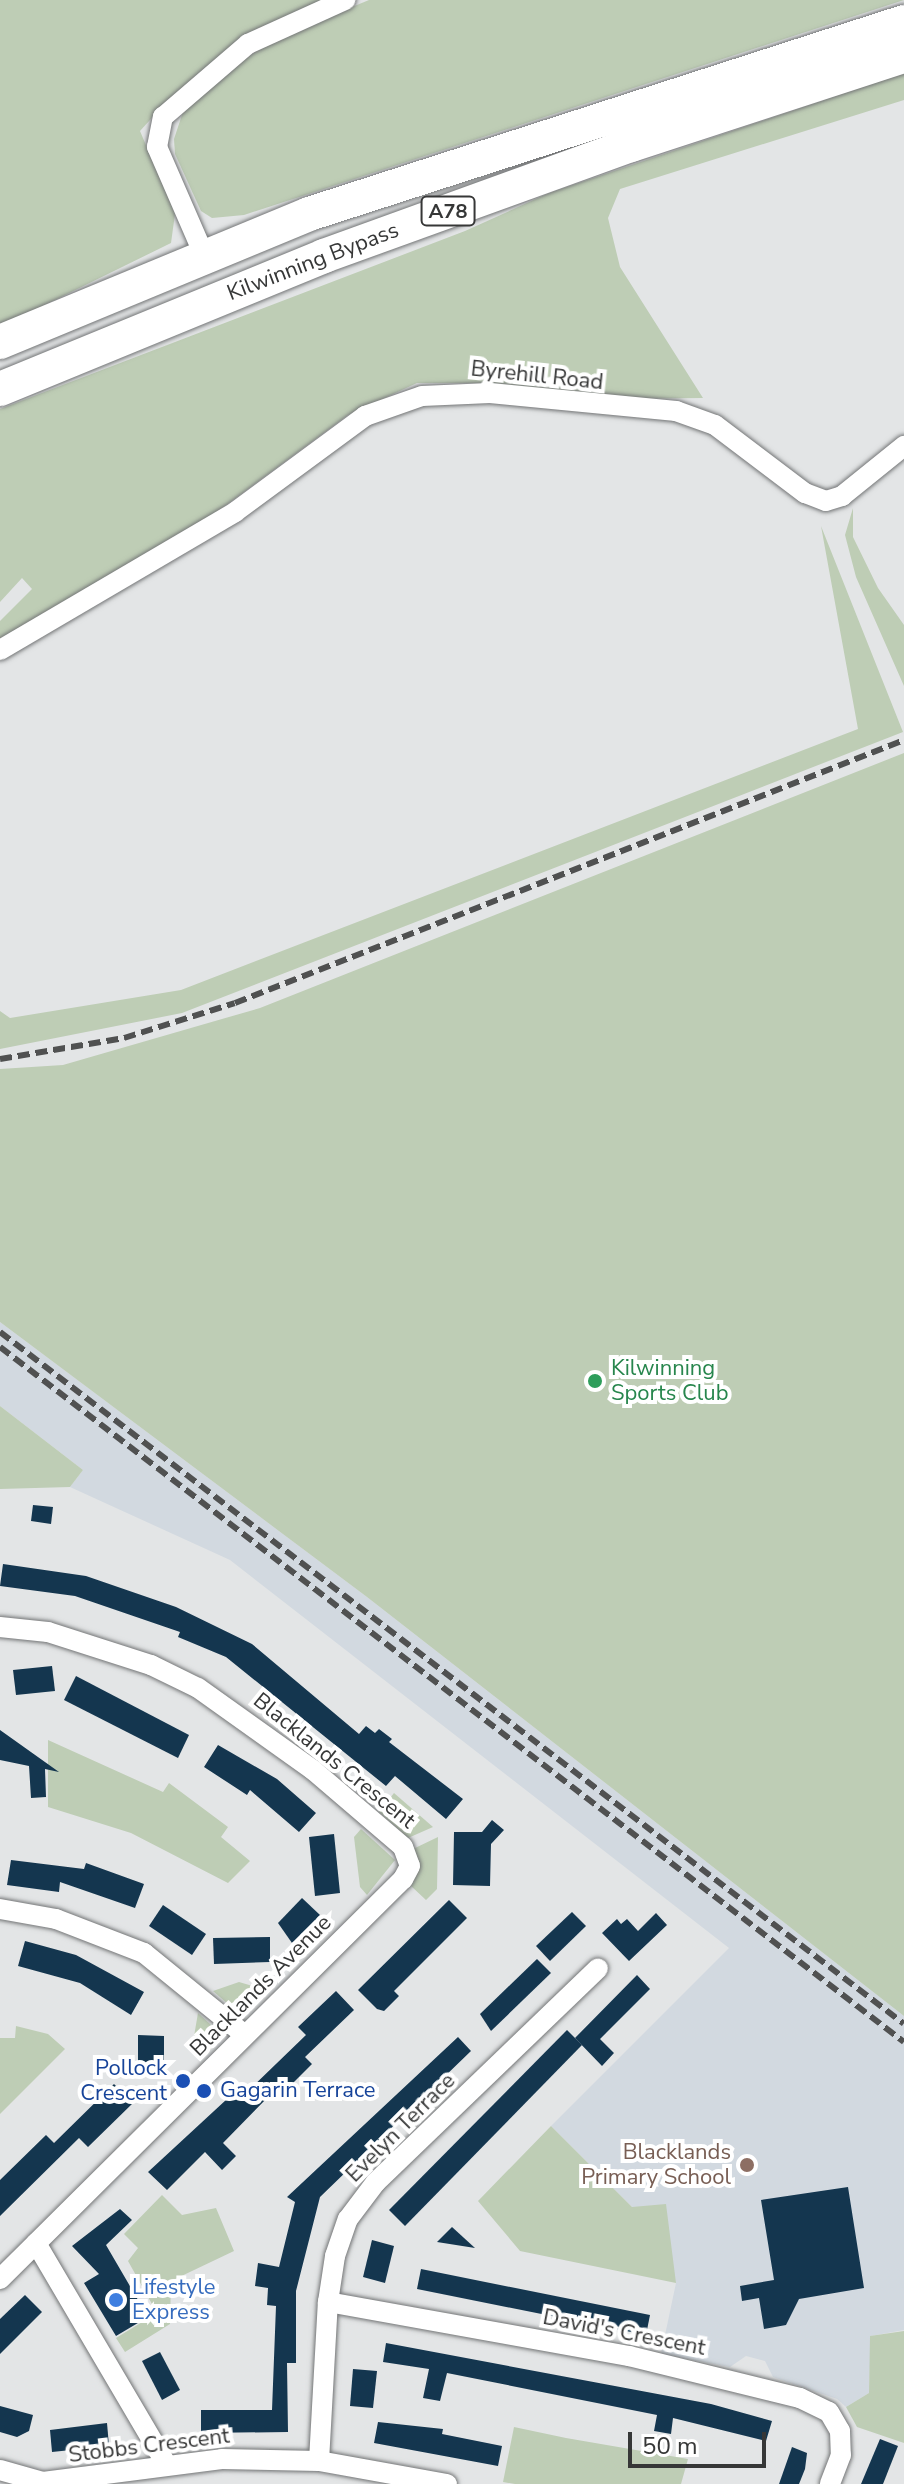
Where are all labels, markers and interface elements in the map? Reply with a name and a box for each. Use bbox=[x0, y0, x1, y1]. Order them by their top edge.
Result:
road number: A78 bbox=[420, 195, 476, 227]
street label: Kilwinning Bypass bbox=[223, 217, 403, 307]
street label: Byrehill Road bbox=[469, 356, 605, 396]
place label: Kilwinning Sports Club bbox=[611, 1355, 728, 1406]
marker: Kilwinning Sports Club bbox=[586, 1372, 604, 1390]
street label: Blacklands Crescent bbox=[248, 1688, 420, 1834]
street label: Blacklands Avenue bbox=[185, 1910, 337, 2062]
place label: Pollock Crescent bbox=[80, 2055, 167, 2106]
street label: Evelyn Terrace bbox=[341, 2068, 461, 2188]
marker: Pollock Crescent bbox=[174, 2072, 192, 2090]
place label: Gagarin Terrace bbox=[220, 2078, 376, 2104]
marker: Gagarin Terrace bbox=[195, 2082, 213, 2100]
place label: Blacklands Primary School bbox=[581, 2139, 731, 2190]
marker: Blacklands Primary School bbox=[738, 2156, 756, 2174]
place label: Lifestyle Express bbox=[132, 2274, 215, 2326]
marker: Lifestyle Express bbox=[107, 2291, 125, 2309]
street label: David's Crescent bbox=[541, 2304, 707, 2362]
scale bar bbox=[632, 2416, 770, 2466]
street label: Stobbs Crescent bbox=[67, 2423, 231, 2469]
text: 50 m bbox=[642, 2430, 698, 2462]

